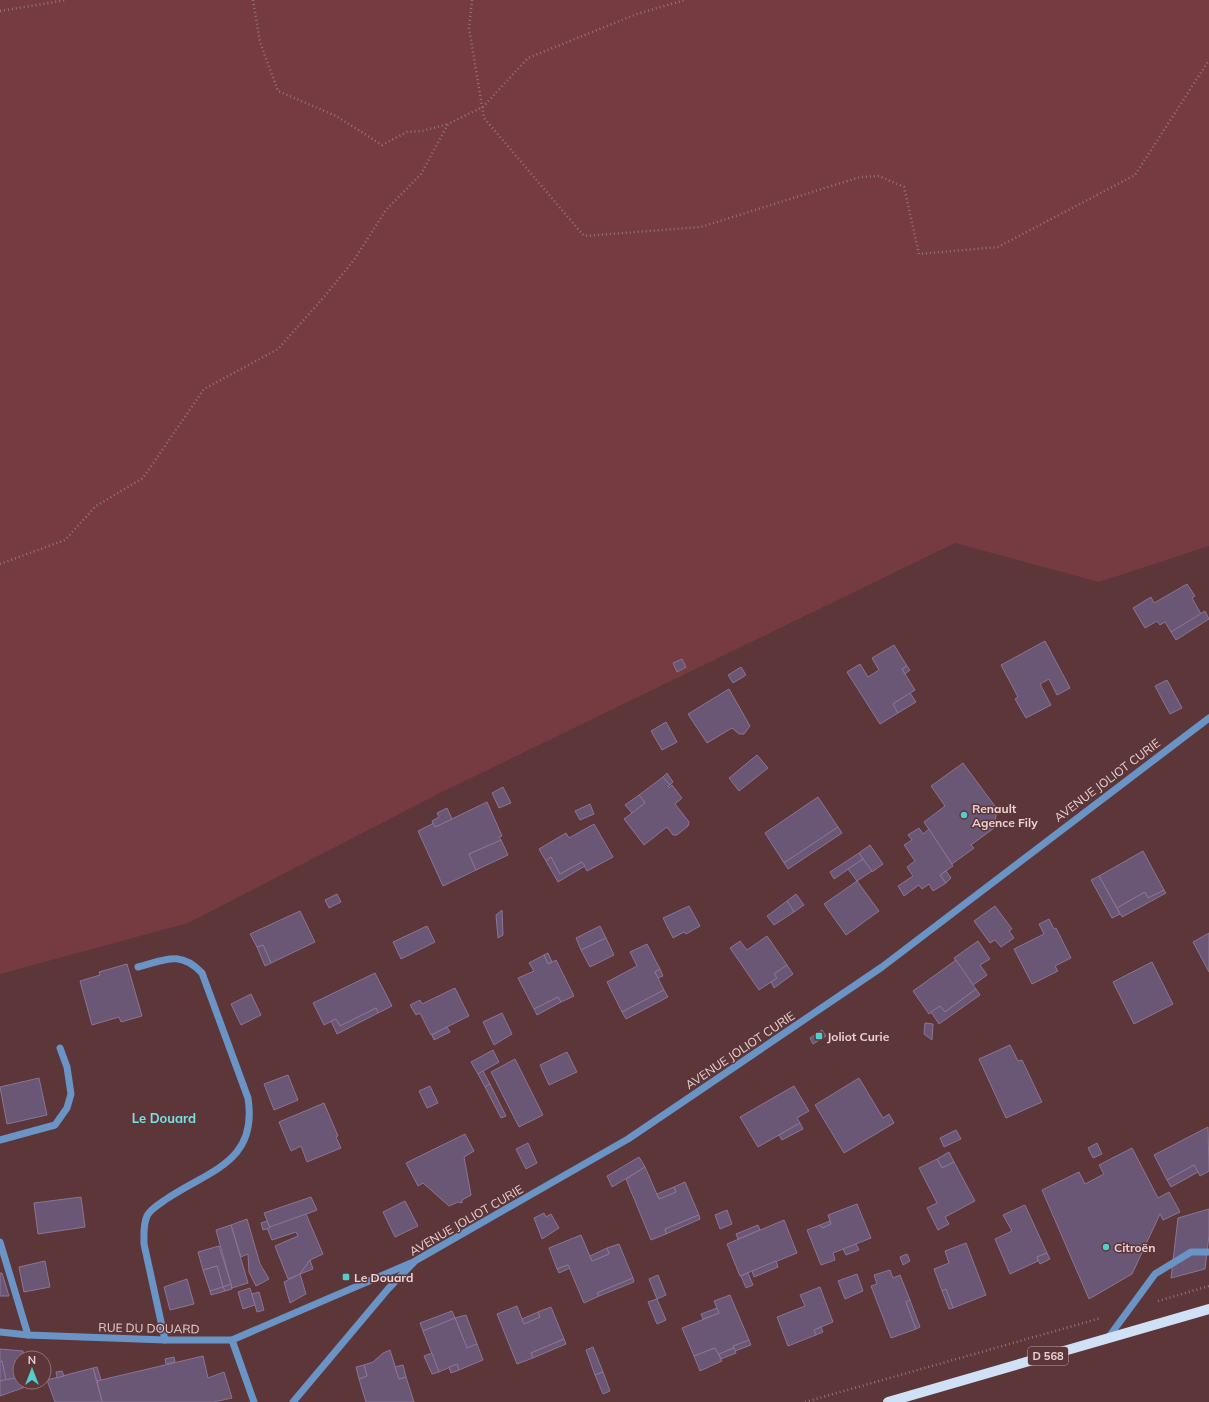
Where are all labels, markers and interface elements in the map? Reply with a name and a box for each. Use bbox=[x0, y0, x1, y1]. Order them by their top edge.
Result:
street label: AVENUE JOLIOT CURIE bbox=[1051, 735, 1163, 825]
place label: Renault Agence Fily bbox=[972, 801, 1038, 830]
marker: Renault Agence Fily bbox=[959, 810, 969, 820]
street label: AVENUE JOLIOT CURIE bbox=[682, 1008, 798, 1092]
place label: Joliot Curie bbox=[827, 1029, 890, 1044]
marker: Joliot Curie bbox=[814, 1031, 824, 1041]
district label: Le Douard bbox=[132, 1110, 196, 1126]
street label: AVENUE JOLIOT CURIE bbox=[406, 1181, 526, 1259]
place label: Citroën bbox=[1114, 1240, 1155, 1255]
marker: Citroën bbox=[1101, 1242, 1111, 1252]
place label: Le Douard bbox=[354, 1270, 413, 1285]
marker: Le Douard bbox=[341, 1272, 351, 1282]
street label: RUE DU DOUARD bbox=[98, 1320, 200, 1336]
road number: D 568 bbox=[1028, 1347, 1068, 1365]
north arrow bbox=[12, 1350, 52, 1390]
text: N bbox=[28, 1353, 36, 1367]

